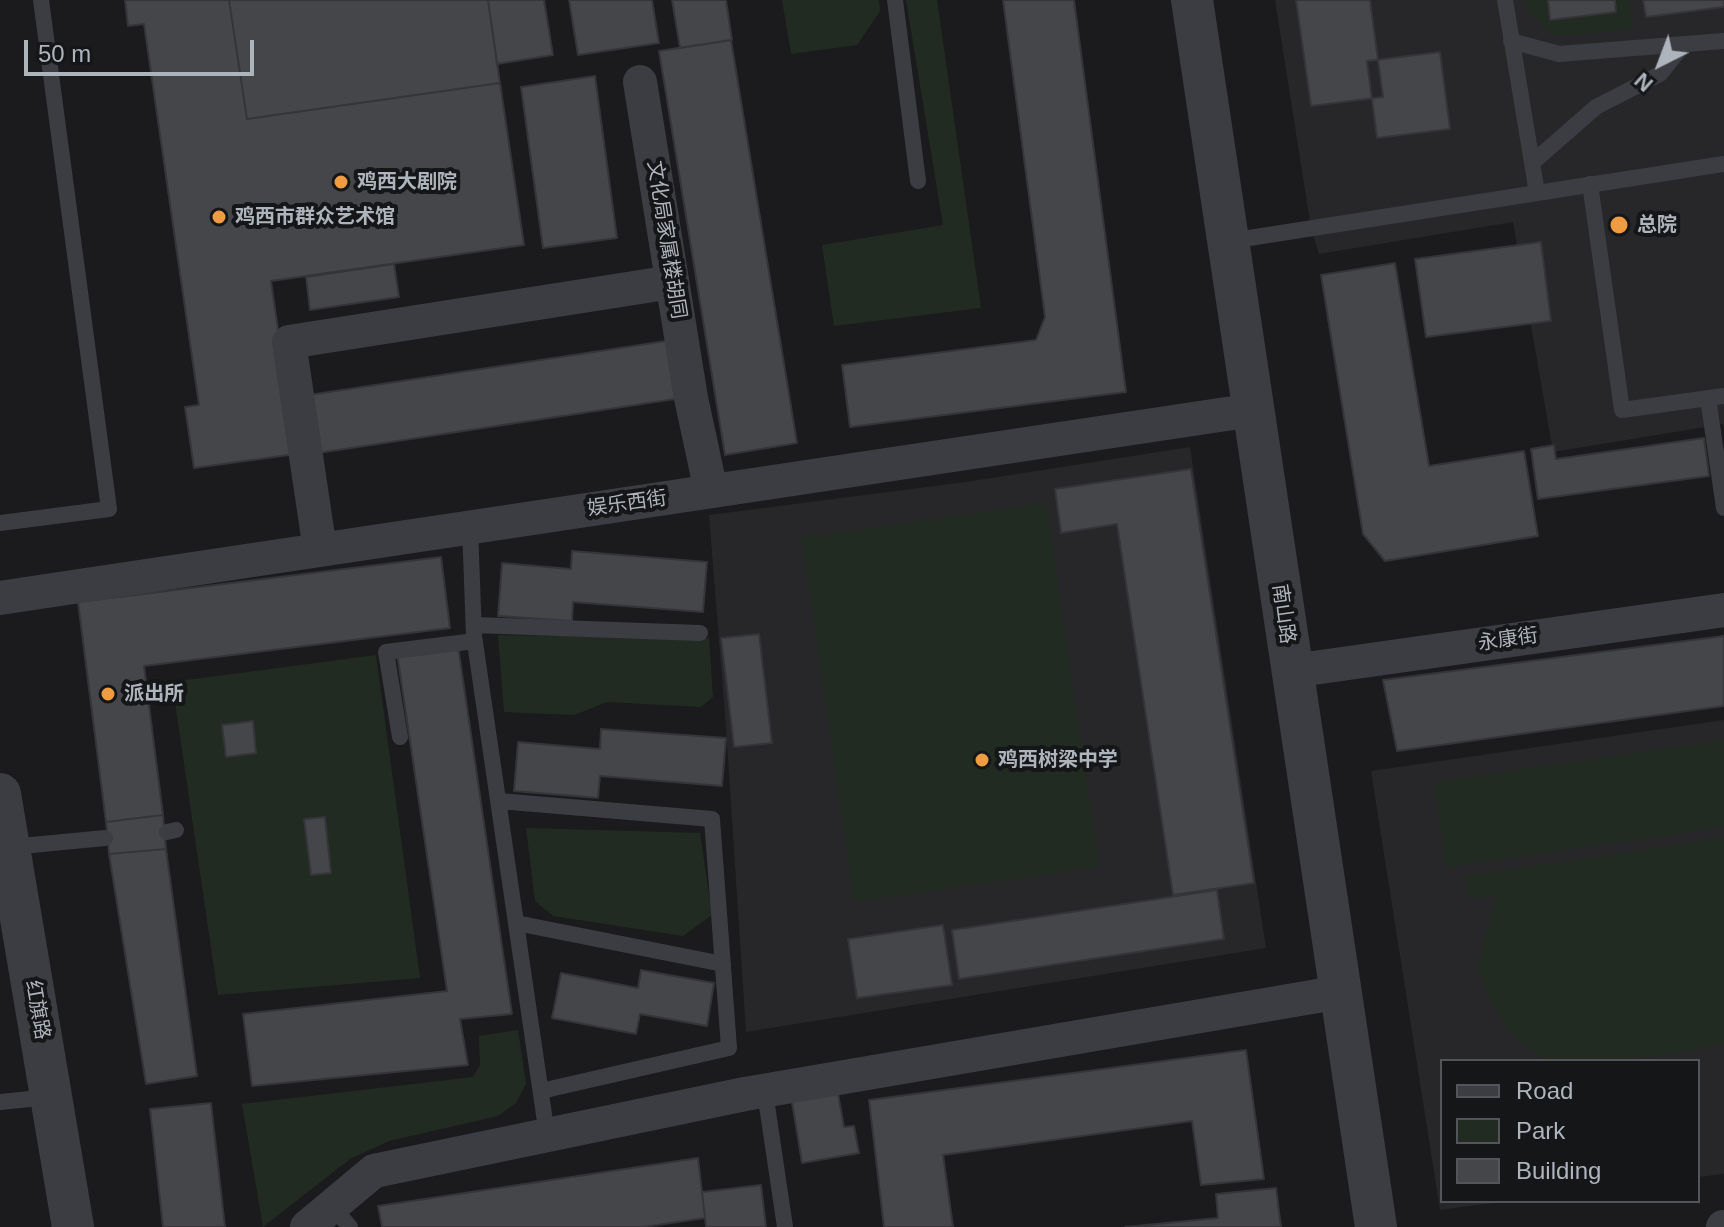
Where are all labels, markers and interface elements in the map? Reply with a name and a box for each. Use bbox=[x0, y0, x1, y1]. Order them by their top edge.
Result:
scale bar bbox=[28, 24, 258, 74]
north arrow bbox=[1620, 24, 1700, 104]
text: 50 m bbox=[38, 40, 91, 67]
text: N bbox=[1629, 68, 1658, 97]
street label: 文化局家属楼胡同 bbox=[642, 159, 690, 321]
place label: 鸡西大剧院 bbox=[357, 170, 457, 194]
marker: 鸡西大剧院 bbox=[332, 173, 350, 191]
place label: 鸡西市群众艺术馆 bbox=[235, 205, 395, 229]
marker: 鸡西市群众艺术馆 bbox=[210, 208, 228, 226]
place label: 总院 bbox=[1637, 213, 1677, 237]
marker: 总院 bbox=[1608, 214, 1630, 236]
street label: 娱乐西街 bbox=[586, 487, 668, 521]
street label: 南山路 bbox=[1267, 583, 1299, 645]
street label: 永康街 bbox=[1477, 624, 1539, 656]
place label: 派出所 bbox=[124, 682, 184, 706]
marker: 派出所 bbox=[99, 685, 117, 703]
place label: 鸡西树梁中学 bbox=[998, 748, 1118, 772]
marker: 鸡西树梁中学 bbox=[973, 751, 991, 769]
street label: 红旗路 bbox=[20, 978, 54, 1042]
legend bbox=[1440, 1059, 1700, 1203]
text: Road bbox=[1516, 1077, 1573, 1104]
text: Park bbox=[1516, 1117, 1565, 1144]
text: Building bbox=[1516, 1157, 1601, 1184]

